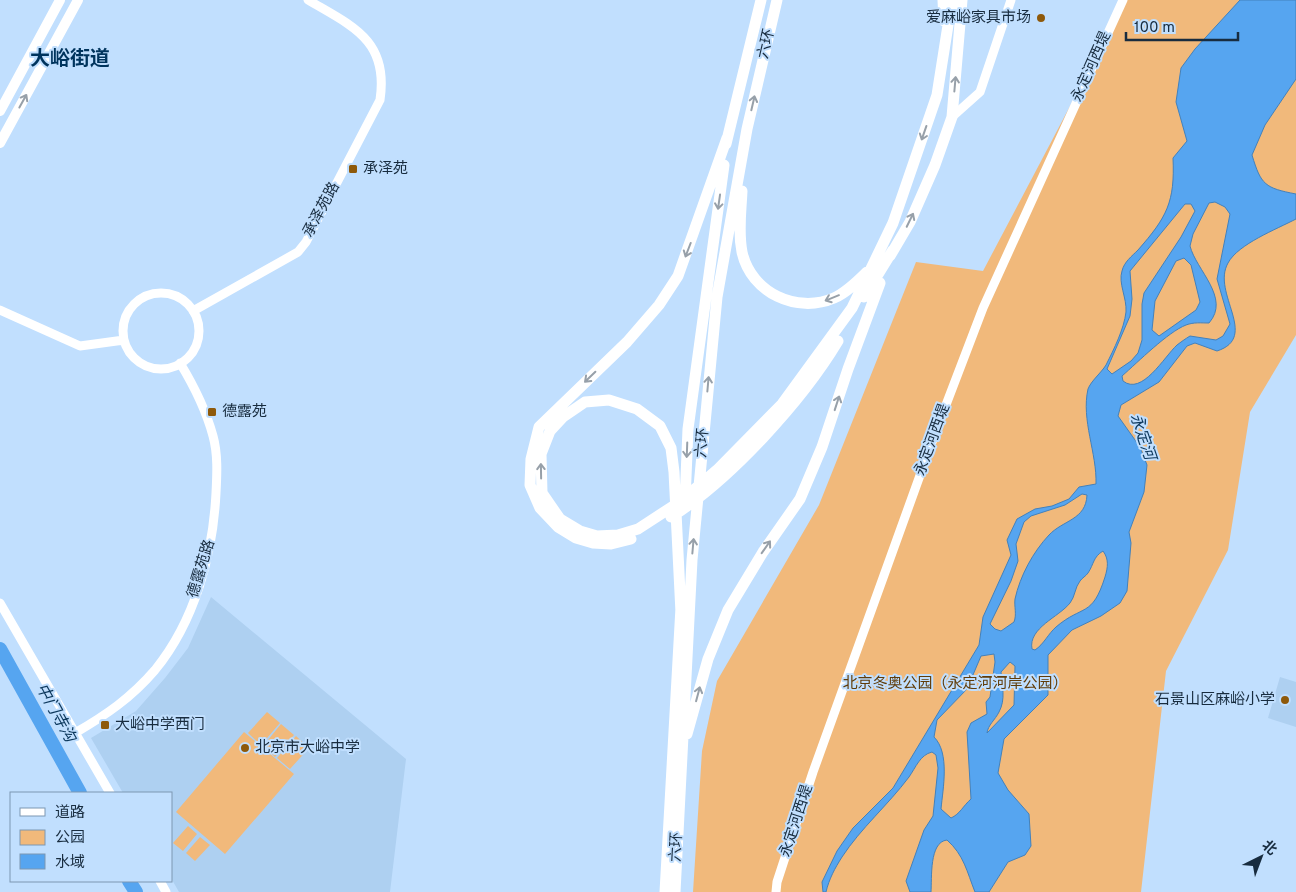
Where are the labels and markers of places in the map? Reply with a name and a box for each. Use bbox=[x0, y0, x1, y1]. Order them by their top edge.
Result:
place label: 爱麻峪家具市场 bbox=[926, 9, 1031, 28]
marker: 爱麻峪家具市场 bbox=[1035, 12, 1047, 24]
place label: 承泽苑 bbox=[363, 160, 408, 179]
marker: 承泽苑 bbox=[347, 163, 359, 175]
place label: 德露苑 bbox=[222, 402, 267, 422]
marker: 德露苑 bbox=[206, 406, 218, 418]
place label: 石景山区麻峪小学 bbox=[1155, 691, 1275, 710]
marker: 石景山区麻峪小学 bbox=[1279, 694, 1291, 706]
place label: 大峪中学西门 bbox=[115, 716, 205, 735]
marker: 大峪中学西门 bbox=[99, 719, 111, 731]
place label: 北京市大峪中学 bbox=[255, 738, 360, 758]
marker: 北京市大峪中学 bbox=[239, 742, 251, 754]

